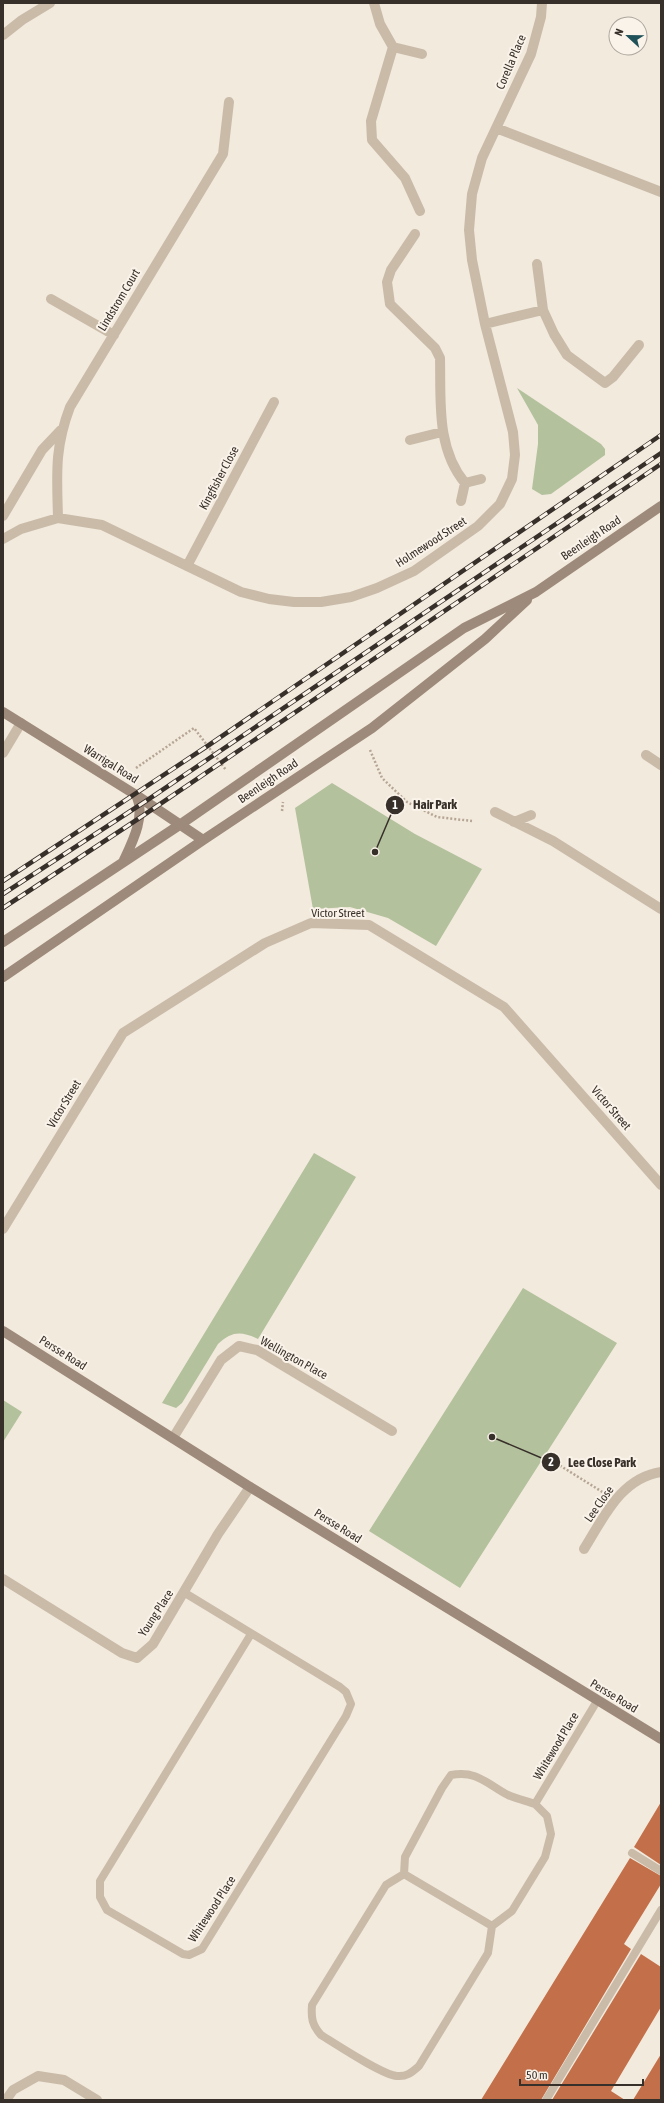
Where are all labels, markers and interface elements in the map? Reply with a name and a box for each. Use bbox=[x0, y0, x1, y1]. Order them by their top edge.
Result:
north arrow bbox=[608, 16, 648, 56]
text: N bbox=[612, 27, 626, 38]
street label: Corella Place bbox=[493, 33, 529, 91]
street label: Lindstrom Court bbox=[95, 266, 143, 334]
street label: Kingfisher Close bbox=[196, 444, 242, 512]
street label: Beenleigh Road bbox=[558, 513, 624, 563]
street label: Holmewood Street bbox=[393, 514, 470, 570]
street label: Warrigal Road bbox=[81, 742, 141, 786]
street label: Beenleigh Road bbox=[235, 756, 301, 806]
callout: Hair Park bbox=[385, 792, 465, 817]
text: Hair Park bbox=[413, 797, 457, 812]
text: 1 bbox=[392, 798, 398, 812]
street label: Victor Street bbox=[311, 906, 365, 920]
street label: Victor Street bbox=[44, 1077, 84, 1131]
street label: Victor Street bbox=[588, 1083, 634, 1133]
street label: Persse Road bbox=[37, 1333, 89, 1373]
street label: Wellington Place bbox=[258, 1334, 330, 1382]
callout: Lee Close Park bbox=[541, 1450, 644, 1475]
text: 2 bbox=[548, 1455, 554, 1469]
text: Lee Close Park bbox=[568, 1455, 636, 1470]
street label: Lee Close bbox=[582, 1483, 616, 1525]
street label: Persse Road bbox=[312, 1506, 364, 1546]
street label: Young Place bbox=[136, 1587, 176, 1639]
street label: Persse Road bbox=[588, 1676, 640, 1716]
street label: Whitewood Place bbox=[530, 1710, 582, 1782]
street label: Whitewood Place bbox=[185, 1873, 239, 1945]
scale bar bbox=[520, 2061, 643, 2087]
text: 50 m bbox=[526, 2068, 548, 2082]

